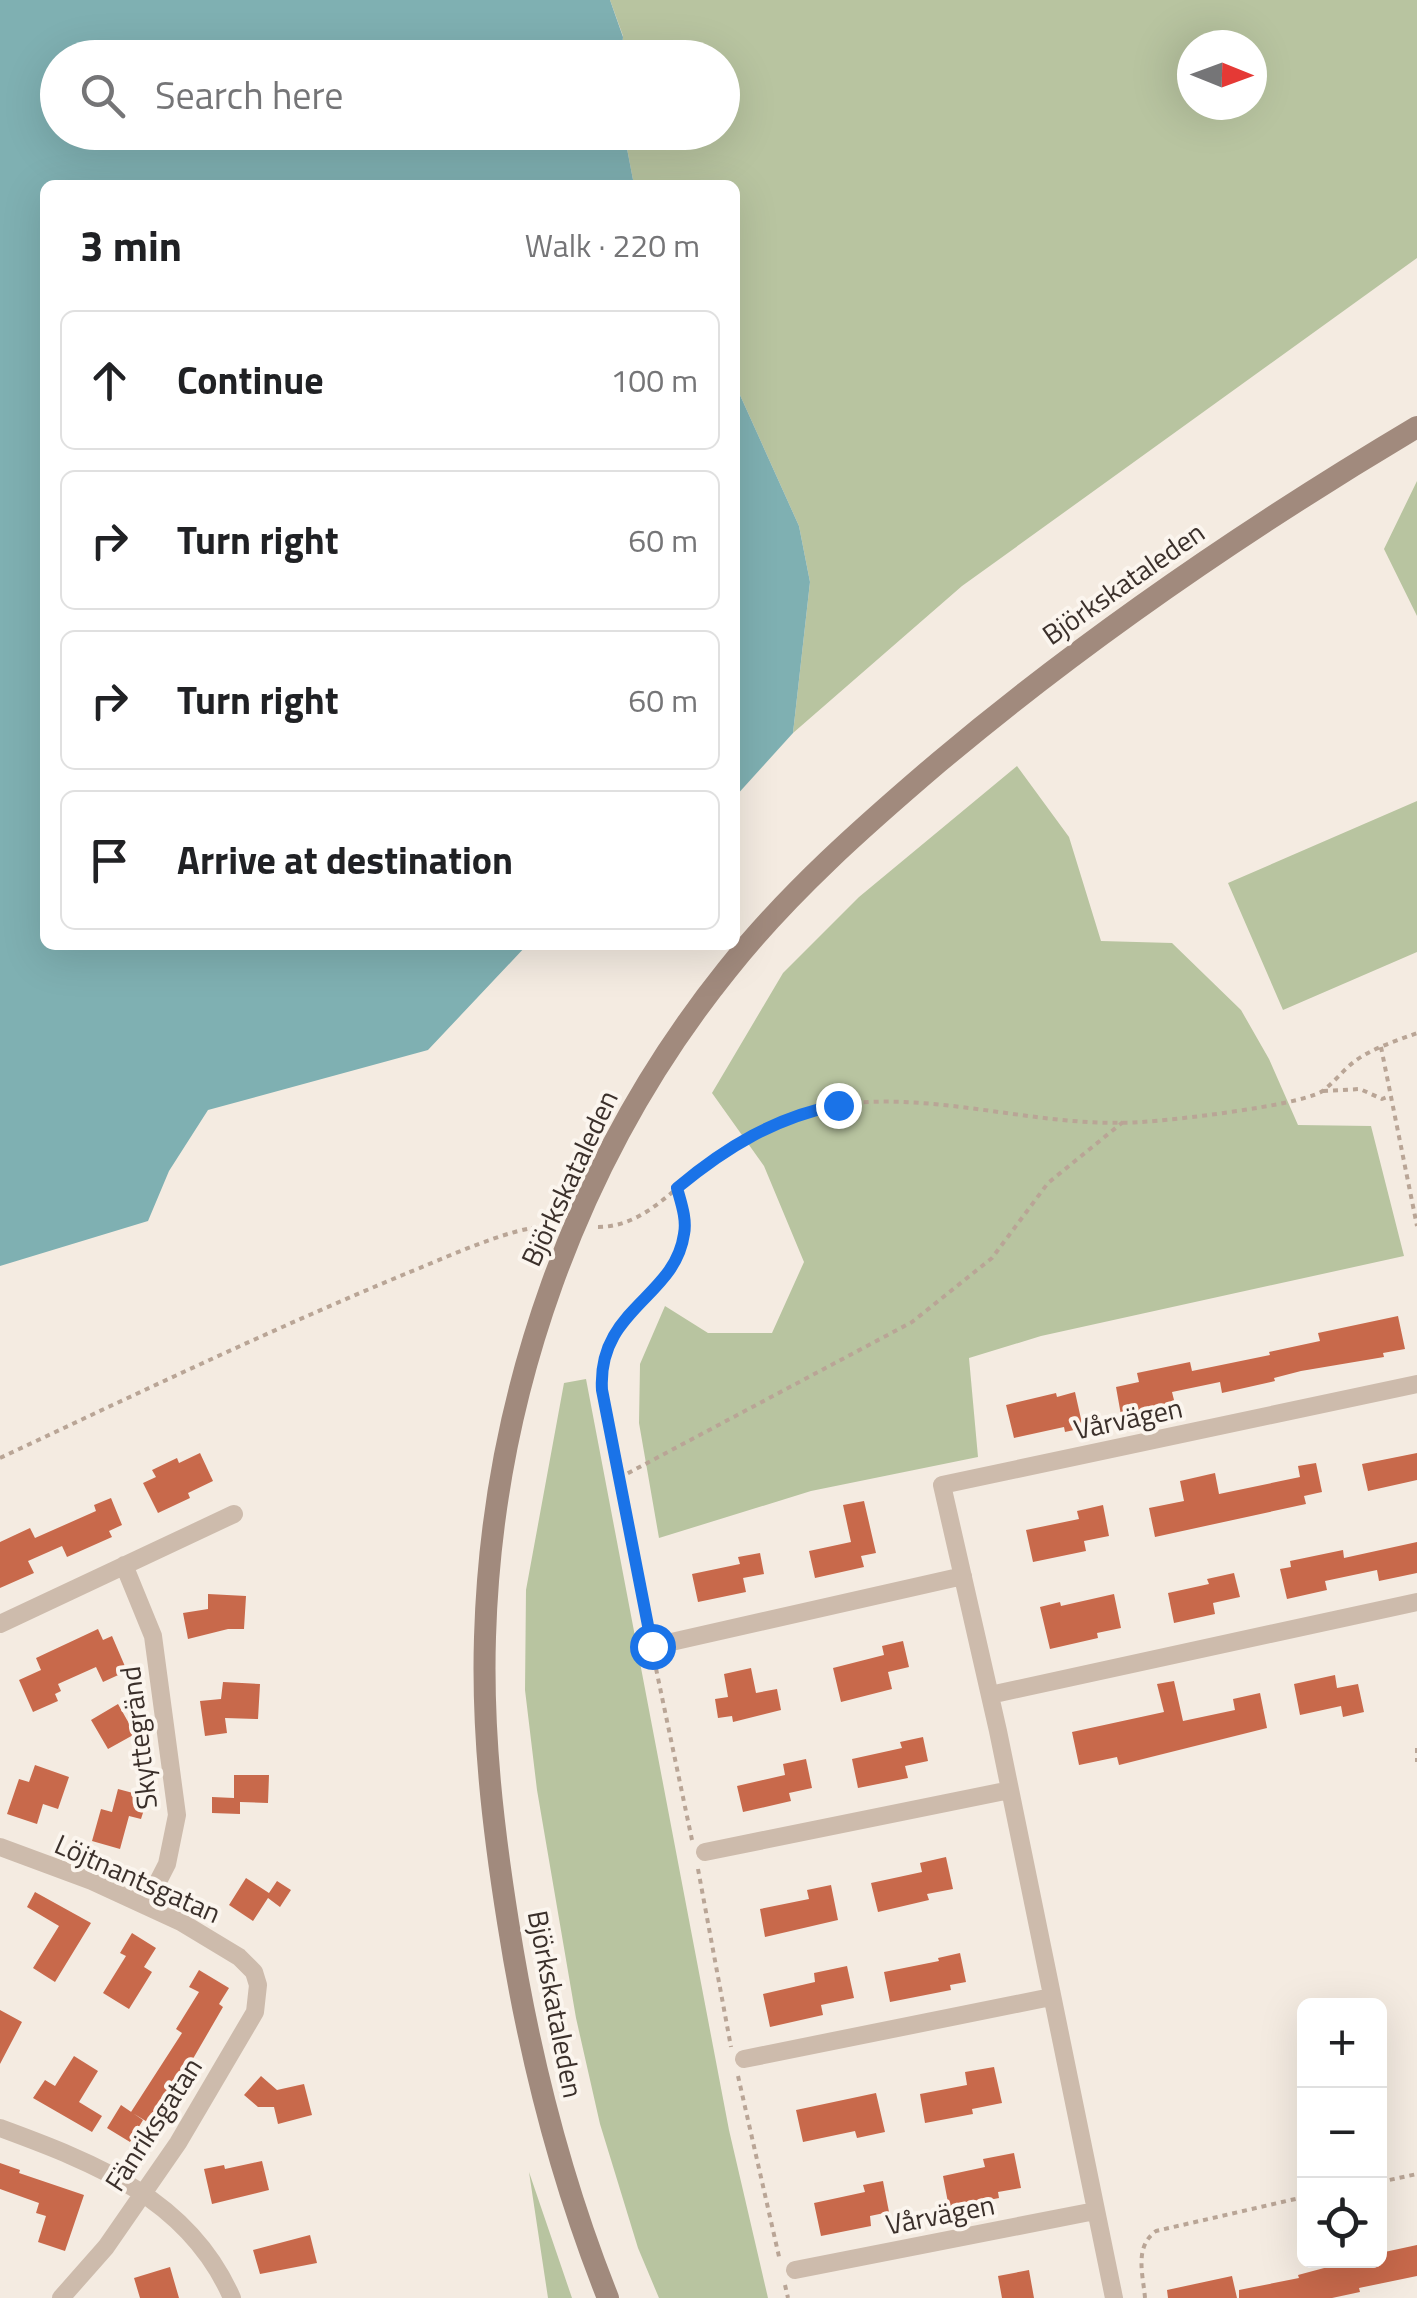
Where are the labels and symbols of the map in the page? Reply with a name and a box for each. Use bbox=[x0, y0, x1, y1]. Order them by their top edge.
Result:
north arrow bbox=[1177, 30, 1267, 120]
street label: Björkskataleden bbox=[1033, 511, 1213, 655]
street label: Björkskataleden bbox=[509, 1083, 629, 1273]
route end bbox=[816, 1083, 862, 1129]
street label: Vårvägen bbox=[1070, 1386, 1186, 1450]
route start bbox=[630, 1624, 676, 1670]
street label: Skyttegränd bbox=[108, 1664, 168, 1812]
street label: Löjtnantsgatan bbox=[48, 1822, 228, 1934]
street label: Björkskataleden bbox=[517, 1907, 595, 2101]
street label: Fänriksgatan bbox=[93, 2048, 213, 2200]
street label: Vårvägen bbox=[882, 2182, 998, 2246]

